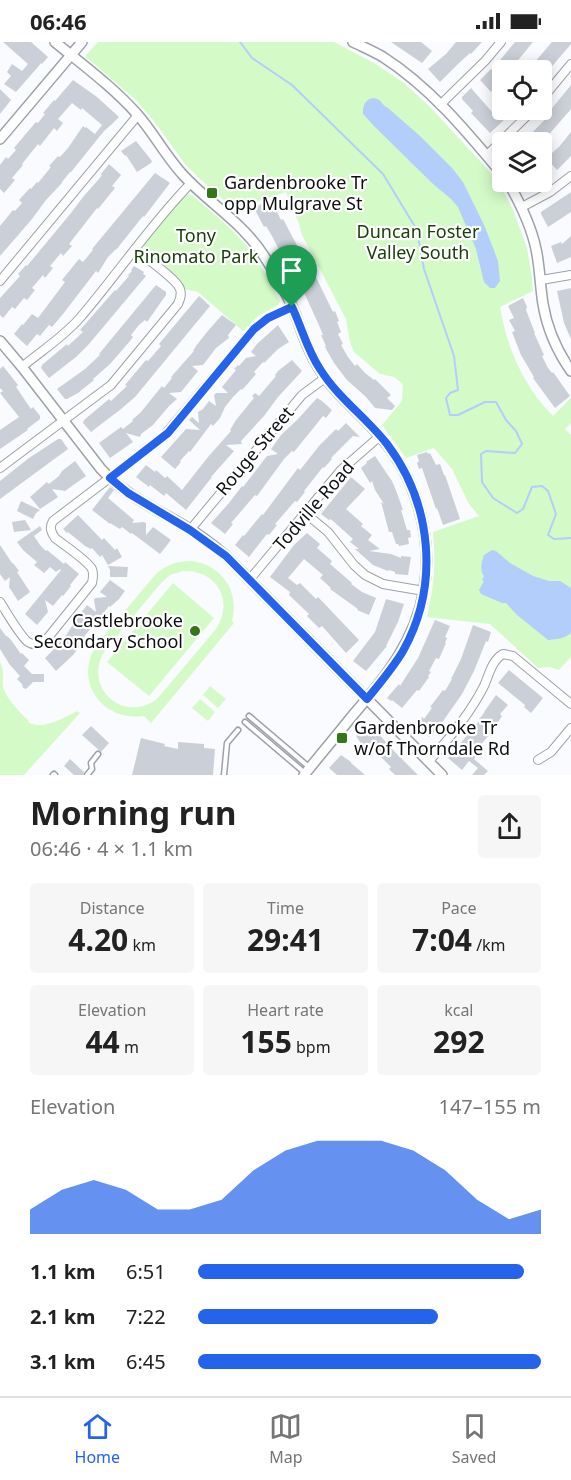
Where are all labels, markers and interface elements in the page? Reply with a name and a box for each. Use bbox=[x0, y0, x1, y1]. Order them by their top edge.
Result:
text: 06:46 bbox=[30, 6, 87, 36]
map controls bbox=[492, 60, 552, 192]
button: locate bbox=[492, 60, 552, 120]
button: layers bbox=[492, 132, 552, 192]
place label: Gardenbrooke Tr opp Mulgrave St bbox=[224, 170, 368, 215]
marker: Gardenbrooke Tr opp Mulgrave St bbox=[205, 186, 219, 200]
park label: Duncan Foster Valley South bbox=[357, 219, 480, 264]
park label: Tony Rinomato Park bbox=[134, 223, 259, 268]
pin bbox=[266, 245, 317, 307]
icon: arrive bbox=[275, 254, 308, 287]
street label: Rouge Street bbox=[210, 400, 299, 500]
street label: Todville Road bbox=[267, 455, 359, 555]
place label: Castlebrooke Secondary School bbox=[34, 608, 183, 653]
marker: Castlebrooke Secondary School bbox=[188, 624, 202, 638]
place label: Gardenbrooke Tr w/of Thorndale Rd bbox=[354, 715, 510, 760]
marker: Gardenbrooke Tr w/of Thorndale Rd bbox=[335, 731, 349, 745]
text: Morning run bbox=[30, 790, 236, 835]
button: share bbox=[478, 795, 541, 858]
text: 06:46 · 4 × 1.1 km bbox=[30, 835, 193, 862]
text: Distance bbox=[80, 897, 145, 919]
text: Time bbox=[267, 897, 304, 919]
text: Pace bbox=[441, 897, 477, 919]
text: 4.20 bbox=[68, 919, 128, 960]
text: 29:41 bbox=[247, 919, 324, 960]
text: 7:04 bbox=[412, 919, 472, 960]
text: km bbox=[128, 934, 156, 956]
text: /km bbox=[472, 934, 506, 956]
text: Elevation bbox=[78, 999, 146, 1021]
text: Heart rate bbox=[247, 999, 324, 1021]
text: kcal bbox=[444, 999, 473, 1021]
text: 44 bbox=[85, 1021, 120, 1062]
text: 155 bbox=[240, 1021, 292, 1062]
text: 292 bbox=[433, 1021, 485, 1062]
text: m bbox=[120, 1036, 139, 1058]
text: bpm bbox=[292, 1036, 331, 1058]
text: Elevation bbox=[30, 1093, 115, 1120]
text: 147–155 m bbox=[438, 1093, 541, 1120]
text: 1.1 km bbox=[30, 1258, 96, 1285]
text: 6:51 bbox=[126, 1258, 166, 1285]
text: 2.1 km bbox=[30, 1303, 96, 1330]
text: 7:22 bbox=[126, 1303, 166, 1330]
text: 3.1 km bbox=[30, 1348, 96, 1375]
text: 6:45 bbox=[126, 1348, 166, 1375]
tab: Home bbox=[75, 1410, 120, 1468]
tab: Map bbox=[269, 1410, 303, 1468]
tab: Saved bbox=[452, 1410, 496, 1468]

